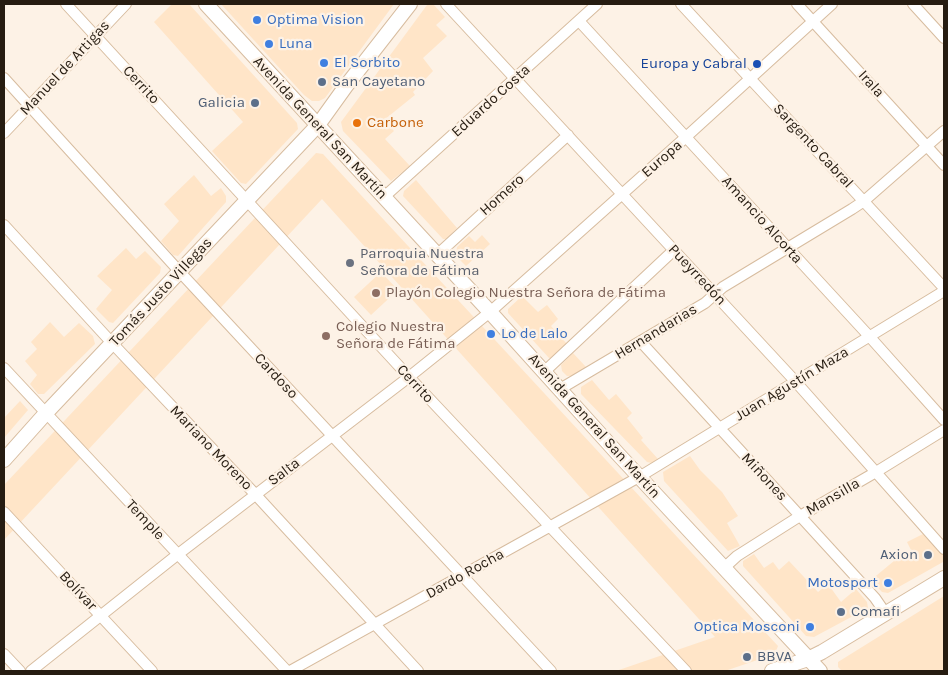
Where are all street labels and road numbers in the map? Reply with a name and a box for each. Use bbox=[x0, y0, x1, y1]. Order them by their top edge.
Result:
street label: Manuel de Artigas bbox=[16, 17, 114, 119]
street label: Avenida General San Martín bbox=[249, 53, 391, 203]
street label: Eduardo Costa bbox=[448, 61, 534, 141]
street label: Cerrito bbox=[119, 62, 163, 108]
street label: Irala bbox=[854, 67, 888, 101]
street label: Sargento Cabral bbox=[769, 100, 857, 192]
street label: Europa bbox=[638, 136, 686, 182]
street label: Homero bbox=[476, 170, 528, 220]
street label: Amancio Alcorta bbox=[718, 172, 806, 268]
street label: Tomás Justo Villegas bbox=[106, 234, 216, 350]
street label: Pueyrredón bbox=[664, 241, 730, 309]
street label: Hernandarias bbox=[612, 300, 700, 364]
street label: Juan Agustín Maza bbox=[732, 343, 852, 425]
street label: Cardoso bbox=[250, 349, 302, 403]
street label: Avenida General San Martín bbox=[524, 350, 664, 502]
street label: Cerrito bbox=[393, 361, 437, 407]
street label: Mariano Moreno bbox=[166, 402, 256, 494]
street label: Miñones bbox=[737, 449, 791, 505]
street label: Salta bbox=[264, 454, 304, 490]
street label: Mansilla bbox=[803, 474, 863, 520]
street label: Temple bbox=[122, 496, 168, 544]
street label: Dardo Rocha bbox=[423, 545, 507, 603]
street label: Bolívar bbox=[55, 568, 101, 614]

